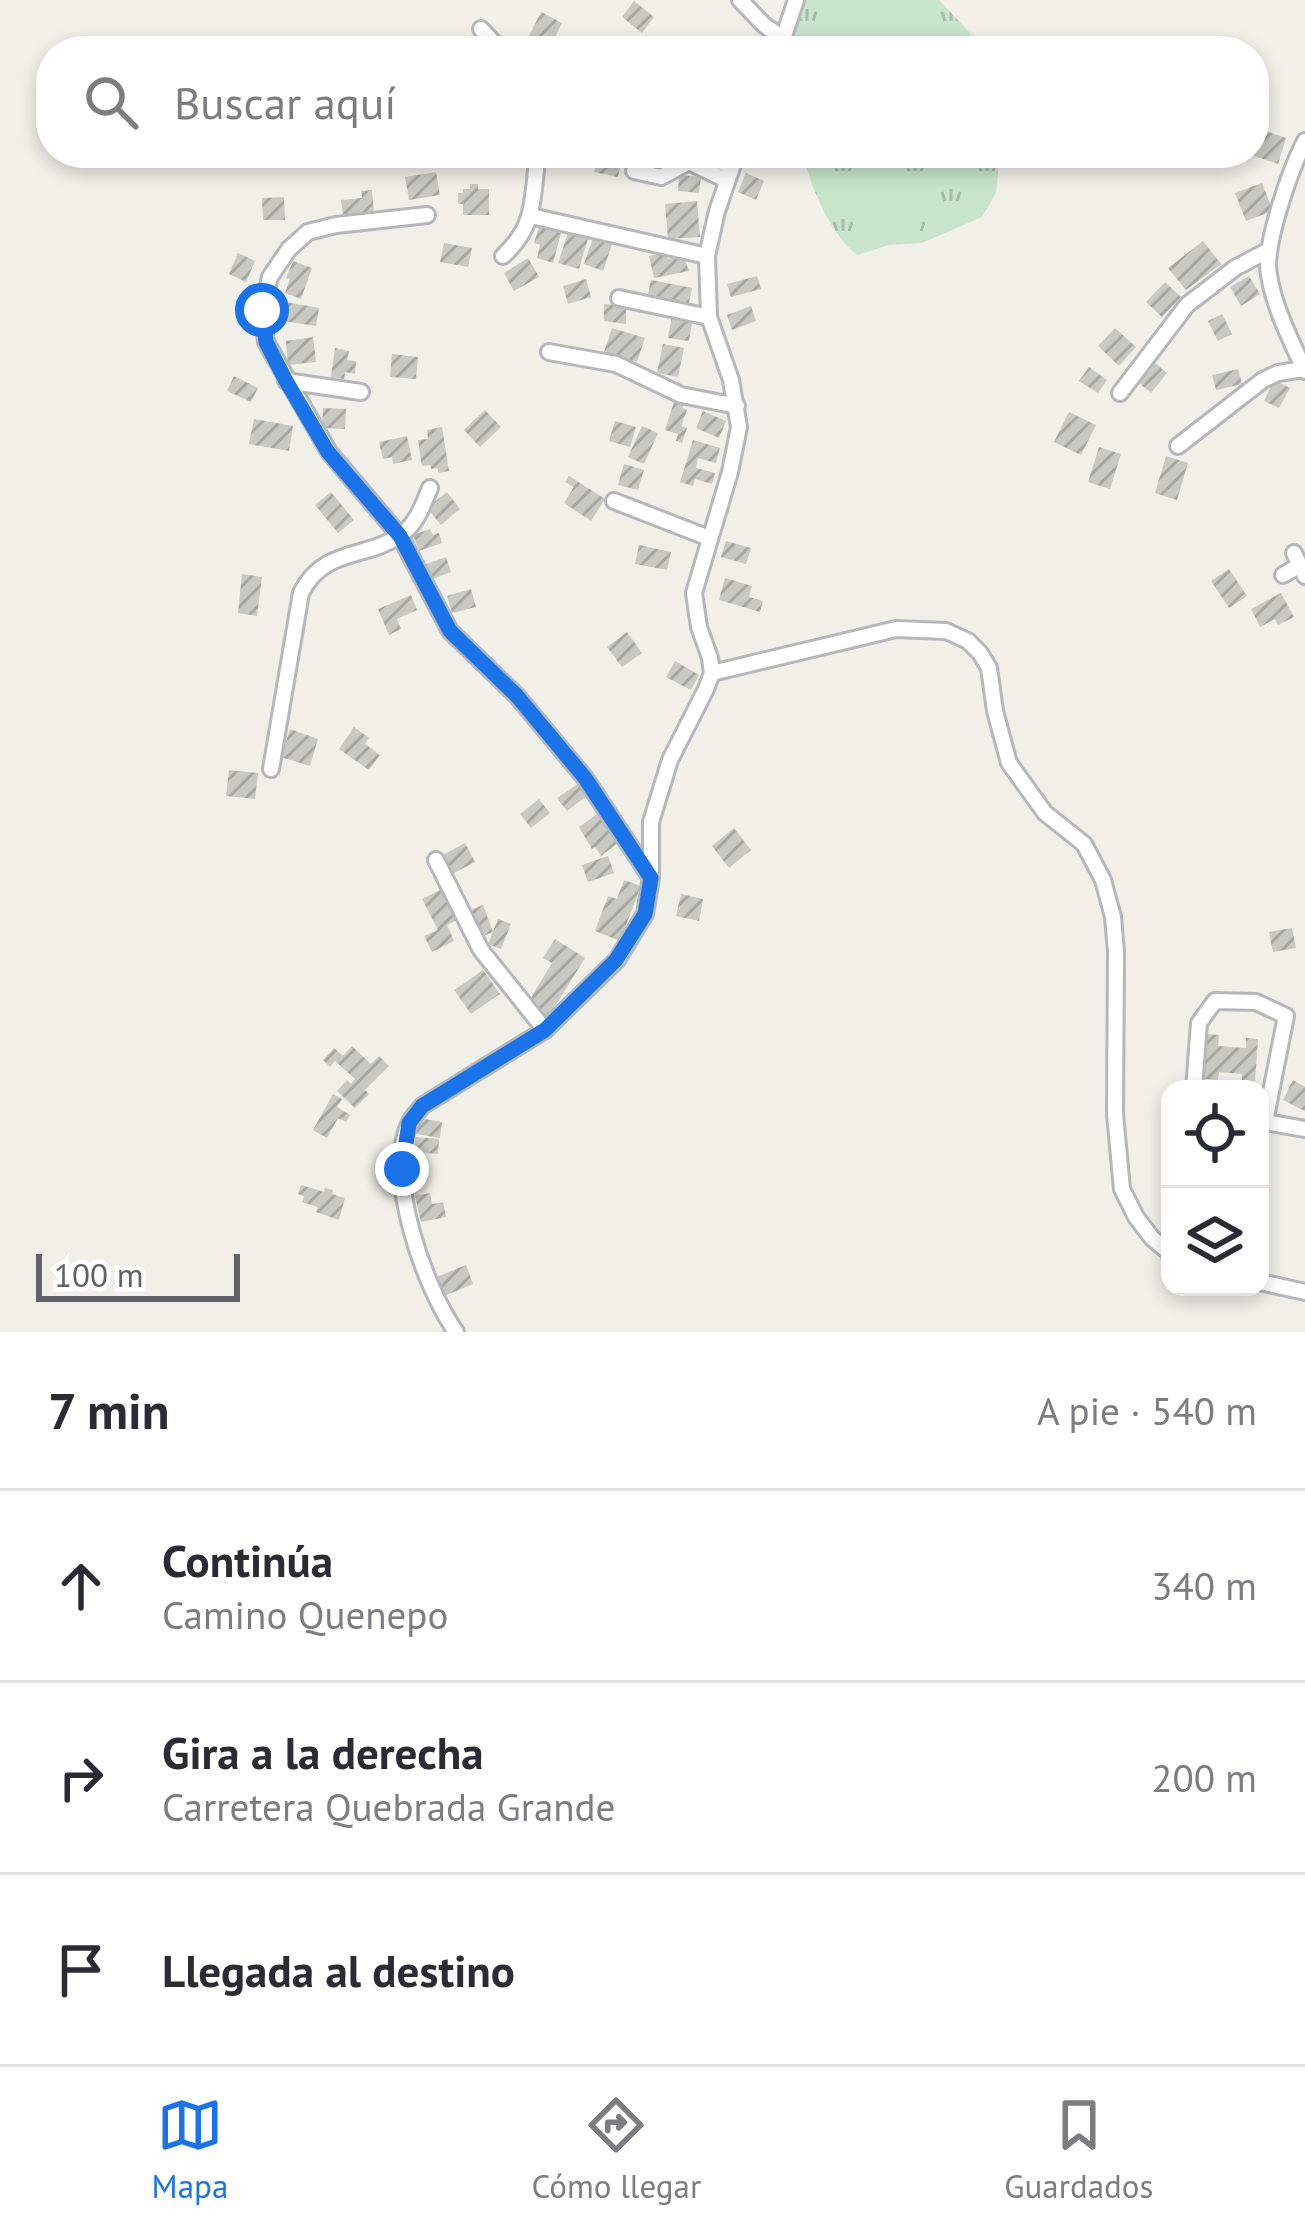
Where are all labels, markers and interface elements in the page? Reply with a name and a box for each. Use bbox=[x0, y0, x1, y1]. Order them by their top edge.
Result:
search box bbox=[36, 36, 1269, 168]
icon: search bbox=[78, 69, 144, 135]
text: Buscar aquí bbox=[174, 73, 396, 131]
route start bbox=[235, 283, 289, 337]
map controls bbox=[1161, 1080, 1269, 1296]
button: locate bbox=[1161, 1080, 1269, 1188]
route end bbox=[375, 1142, 429, 1196]
button: layers bbox=[1161, 1188, 1269, 1296]
scale bar bbox=[36, 1248, 240, 1301]
text: 100 m bbox=[54, 1253, 144, 1296]
text: 7 min bbox=[48, 1377, 170, 1443]
text: A pie · 540 m bbox=[1037, 1385, 1257, 1436]
text: Continúa bbox=[162, 1531, 333, 1589]
icon: ahead bbox=[48, 1553, 114, 1619]
text: 340 m bbox=[1151, 1560, 1257, 1611]
text: Camino Quenepo bbox=[162, 1589, 448, 1640]
text: Gira a la derecha bbox=[162, 1723, 484, 1781]
icon: right bbox=[48, 1745, 114, 1811]
text: 200 m bbox=[1151, 1752, 1257, 1803]
text: Carretera Quebrada Grande bbox=[162, 1781, 615, 1832]
icon: arrive bbox=[48, 1937, 114, 2003]
text: Llegada al destino bbox=[162, 1941, 515, 1999]
tab: Mapa bbox=[152, 2092, 228, 2207]
tab: Cómo llegar bbox=[532, 2092, 701, 2207]
tab: Guardados bbox=[1004, 2092, 1153, 2207]

